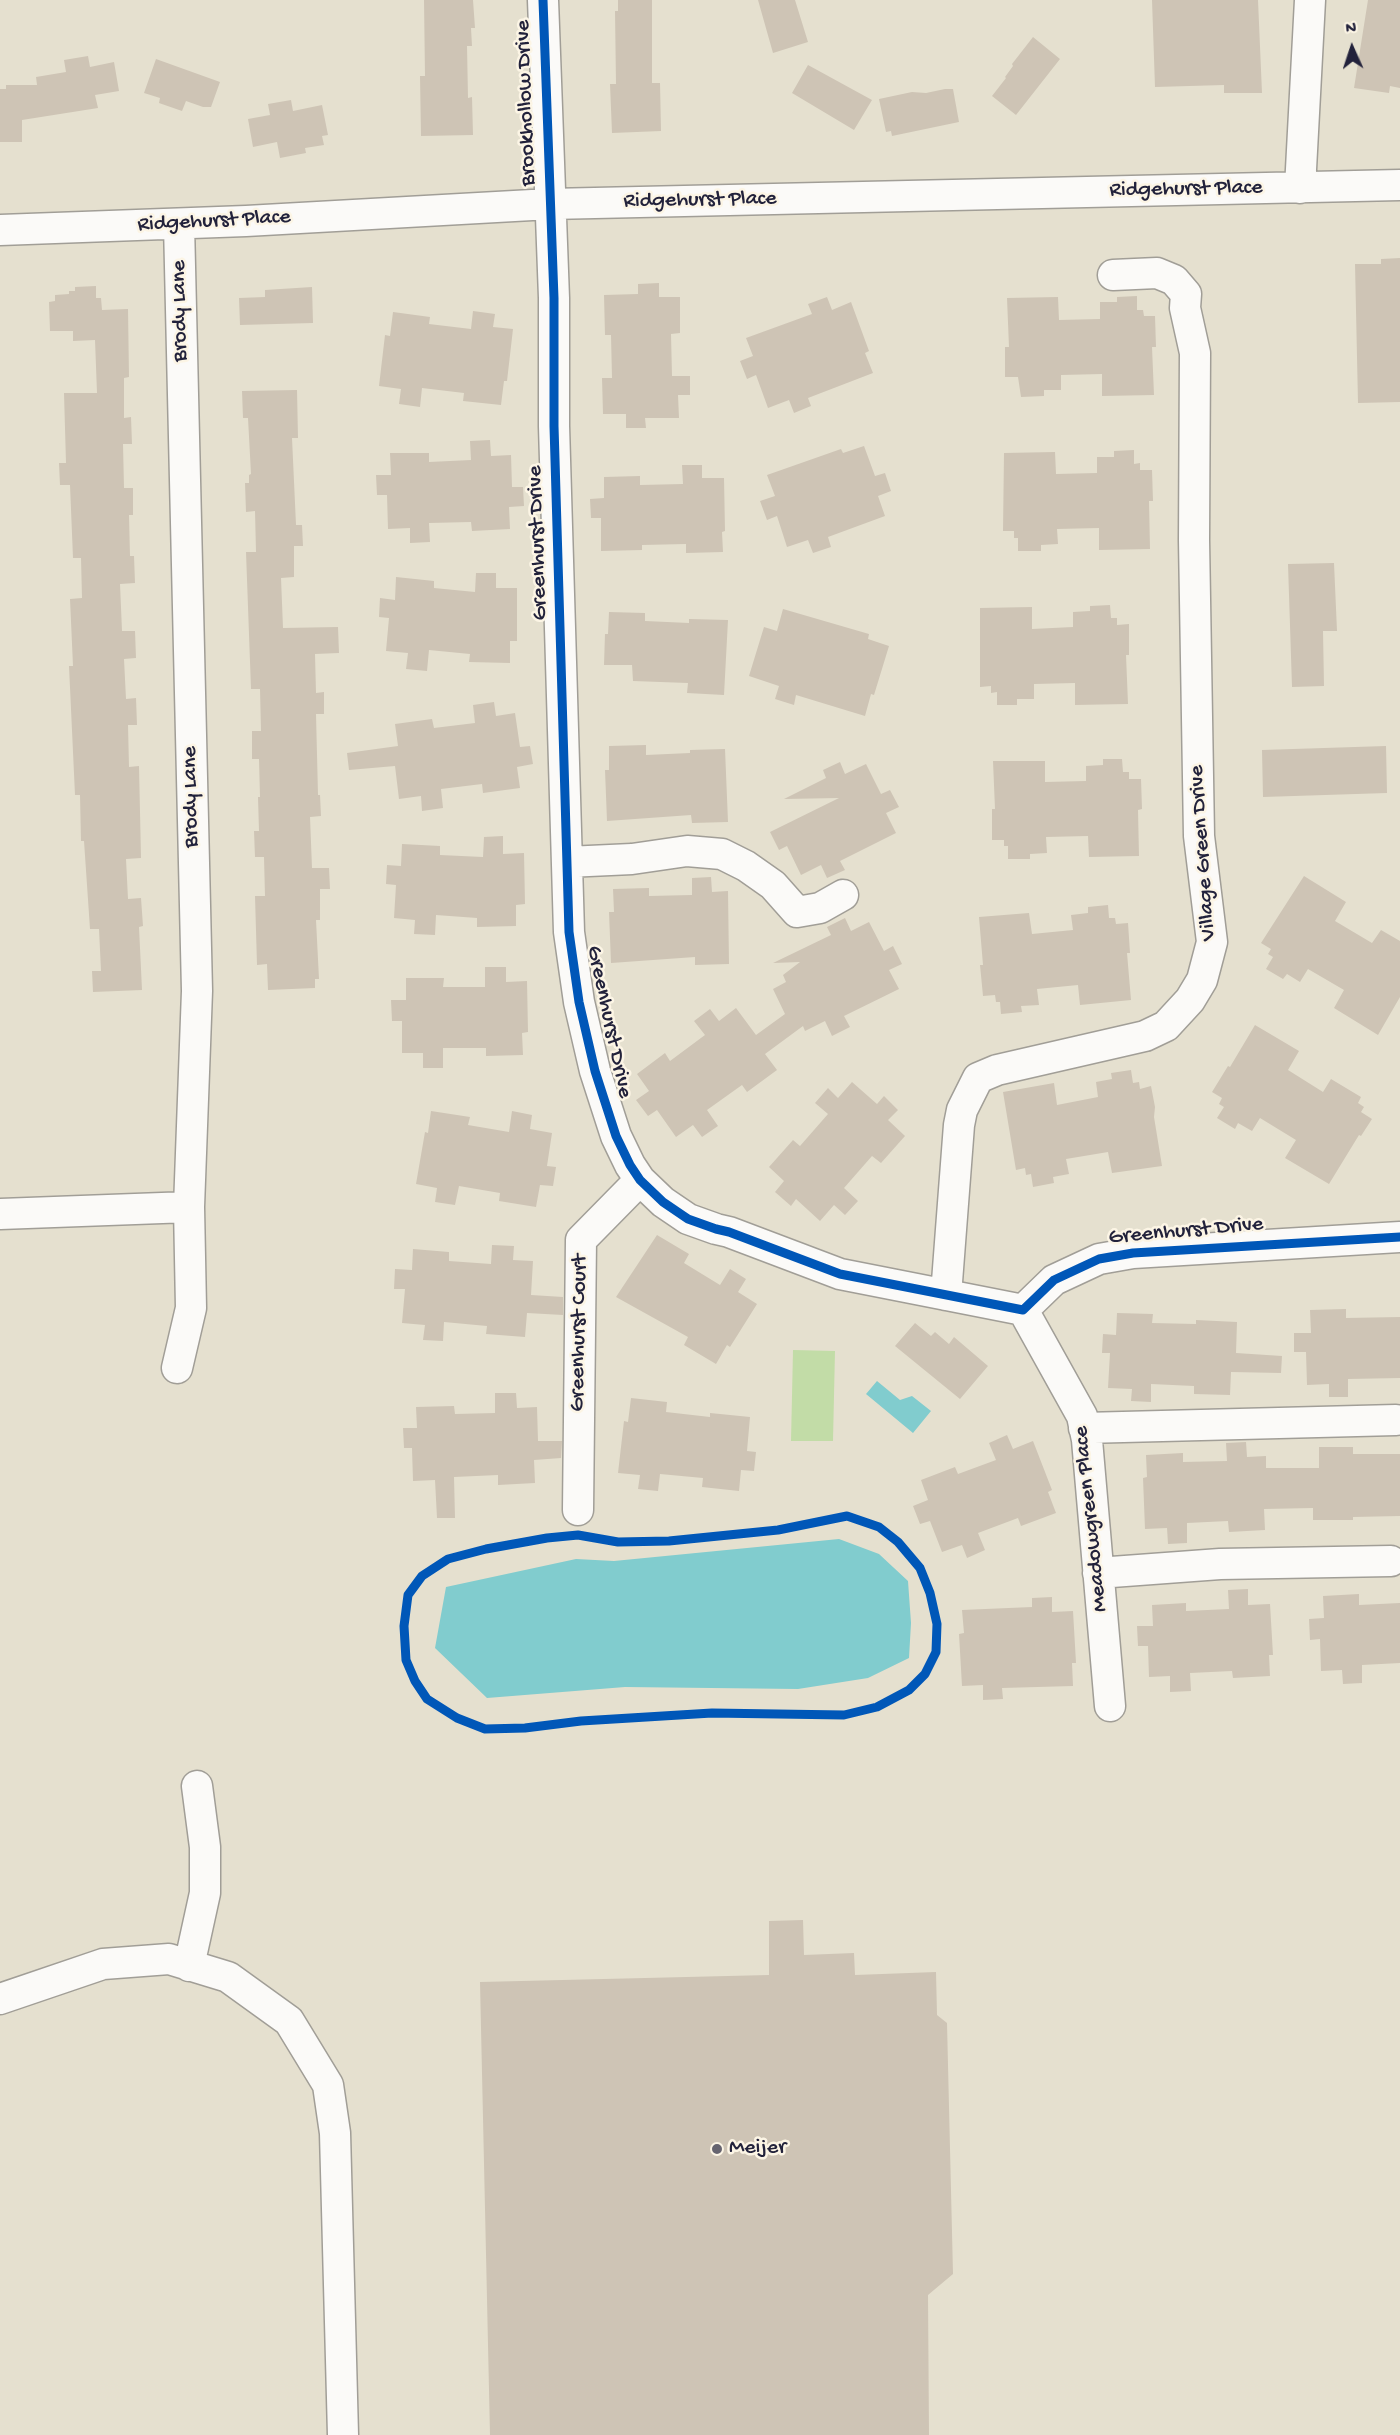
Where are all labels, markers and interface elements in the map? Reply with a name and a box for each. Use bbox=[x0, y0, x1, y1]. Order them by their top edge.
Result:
north arrow bbox=[1322, 18, 1382, 78]
street label: Brookhollow Drive bbox=[511, 19, 543, 187]
text: N bbox=[1345, 20, 1357, 39]
street label: Ridgehurst Place bbox=[1109, 175, 1263, 205]
street label: Ridgehurst Place bbox=[623, 186, 777, 216]
street label: Ridgehurst Place bbox=[137, 205, 291, 239]
street label: Brody Lane bbox=[167, 260, 195, 362]
street label: Greenhurst Drive bbox=[523, 465, 555, 621]
street label: Brody Lane bbox=[178, 746, 206, 848]
street label: Village Green Drive bbox=[1185, 764, 1223, 942]
street label: Greenhurst Drive bbox=[579, 943, 637, 1101]
street label: Greenhurst Drive bbox=[1108, 1212, 1264, 1252]
street label: Greenhurst Court bbox=[565, 1254, 595, 1412]
street label: Meadowgreen Place bbox=[1069, 1425, 1115, 1613]
place label: Meijer bbox=[729, 2136, 786, 2162]
marker: Meijer bbox=[710, 2142, 724, 2156]

